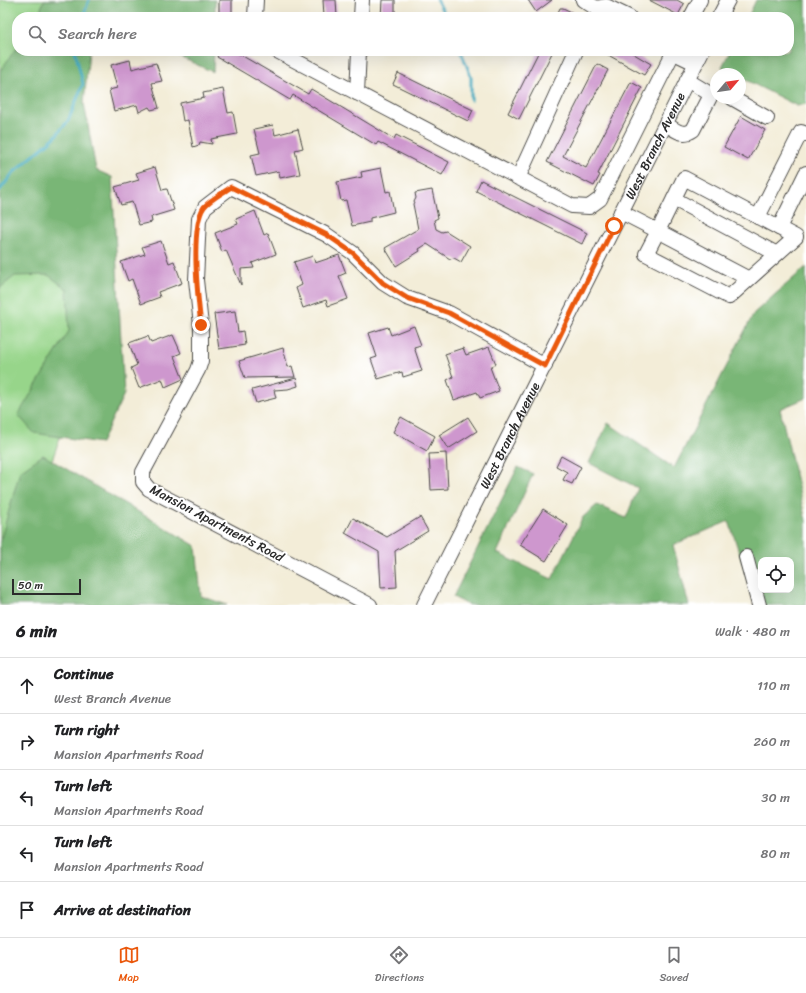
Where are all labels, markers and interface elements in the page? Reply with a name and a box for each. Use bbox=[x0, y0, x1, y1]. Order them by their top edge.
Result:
search box bbox=[12, 12, 794, 56]
text: Search here bbox=[58, 21, 137, 47]
icon: search bbox=[26, 23, 48, 45]
north arrow bbox=[710, 68, 746, 104]
street label: West Branch Avenue bbox=[618, 88, 691, 203]
route start bbox=[605, 217, 623, 235]
route end bbox=[192, 316, 210, 334]
street label: West Branch Avenue bbox=[473, 378, 546, 493]
street label: Mansion Apartments Road bbox=[146, 478, 289, 569]
map controls bbox=[758, 557, 794, 593]
button: locate bbox=[758, 557, 794, 593]
text: 50 m bbox=[18, 576, 43, 595]
scale bar bbox=[12, 577, 81, 596]
text: 6 min bbox=[16, 616, 57, 646]
text: Walk · 480 m bbox=[715, 620, 790, 643]
text: Continue bbox=[54, 661, 114, 687]
text: 110 m bbox=[757, 674, 790, 697]
icon: ahead bbox=[16, 675, 38, 697]
text: West Branch Avenue bbox=[54, 687, 171, 710]
text: Turn right bbox=[54, 717, 119, 743]
text: 260 m bbox=[754, 730, 790, 753]
icon: right bbox=[16, 731, 38, 753]
text: Mansion Apartments Road bbox=[54, 743, 203, 766]
text: Turn left bbox=[54, 773, 112, 799]
text: 30 m bbox=[761, 786, 790, 809]
icon: left bbox=[16, 787, 38, 809]
text: Mansion Apartments Road bbox=[54, 799, 203, 822]
text: Turn left bbox=[54, 829, 112, 855]
text: 80 m bbox=[761, 842, 790, 865]
icon: left bbox=[16, 843, 38, 865]
text: Mansion Apartments Road bbox=[54, 855, 203, 878]
text: Arrive at destination bbox=[54, 897, 191, 923]
icon: arrive bbox=[16, 899, 38, 921]
tab: Map bbox=[118, 944, 140, 987]
tab: Directions bbox=[375, 944, 424, 987]
tab: Saved bbox=[659, 944, 688, 987]

